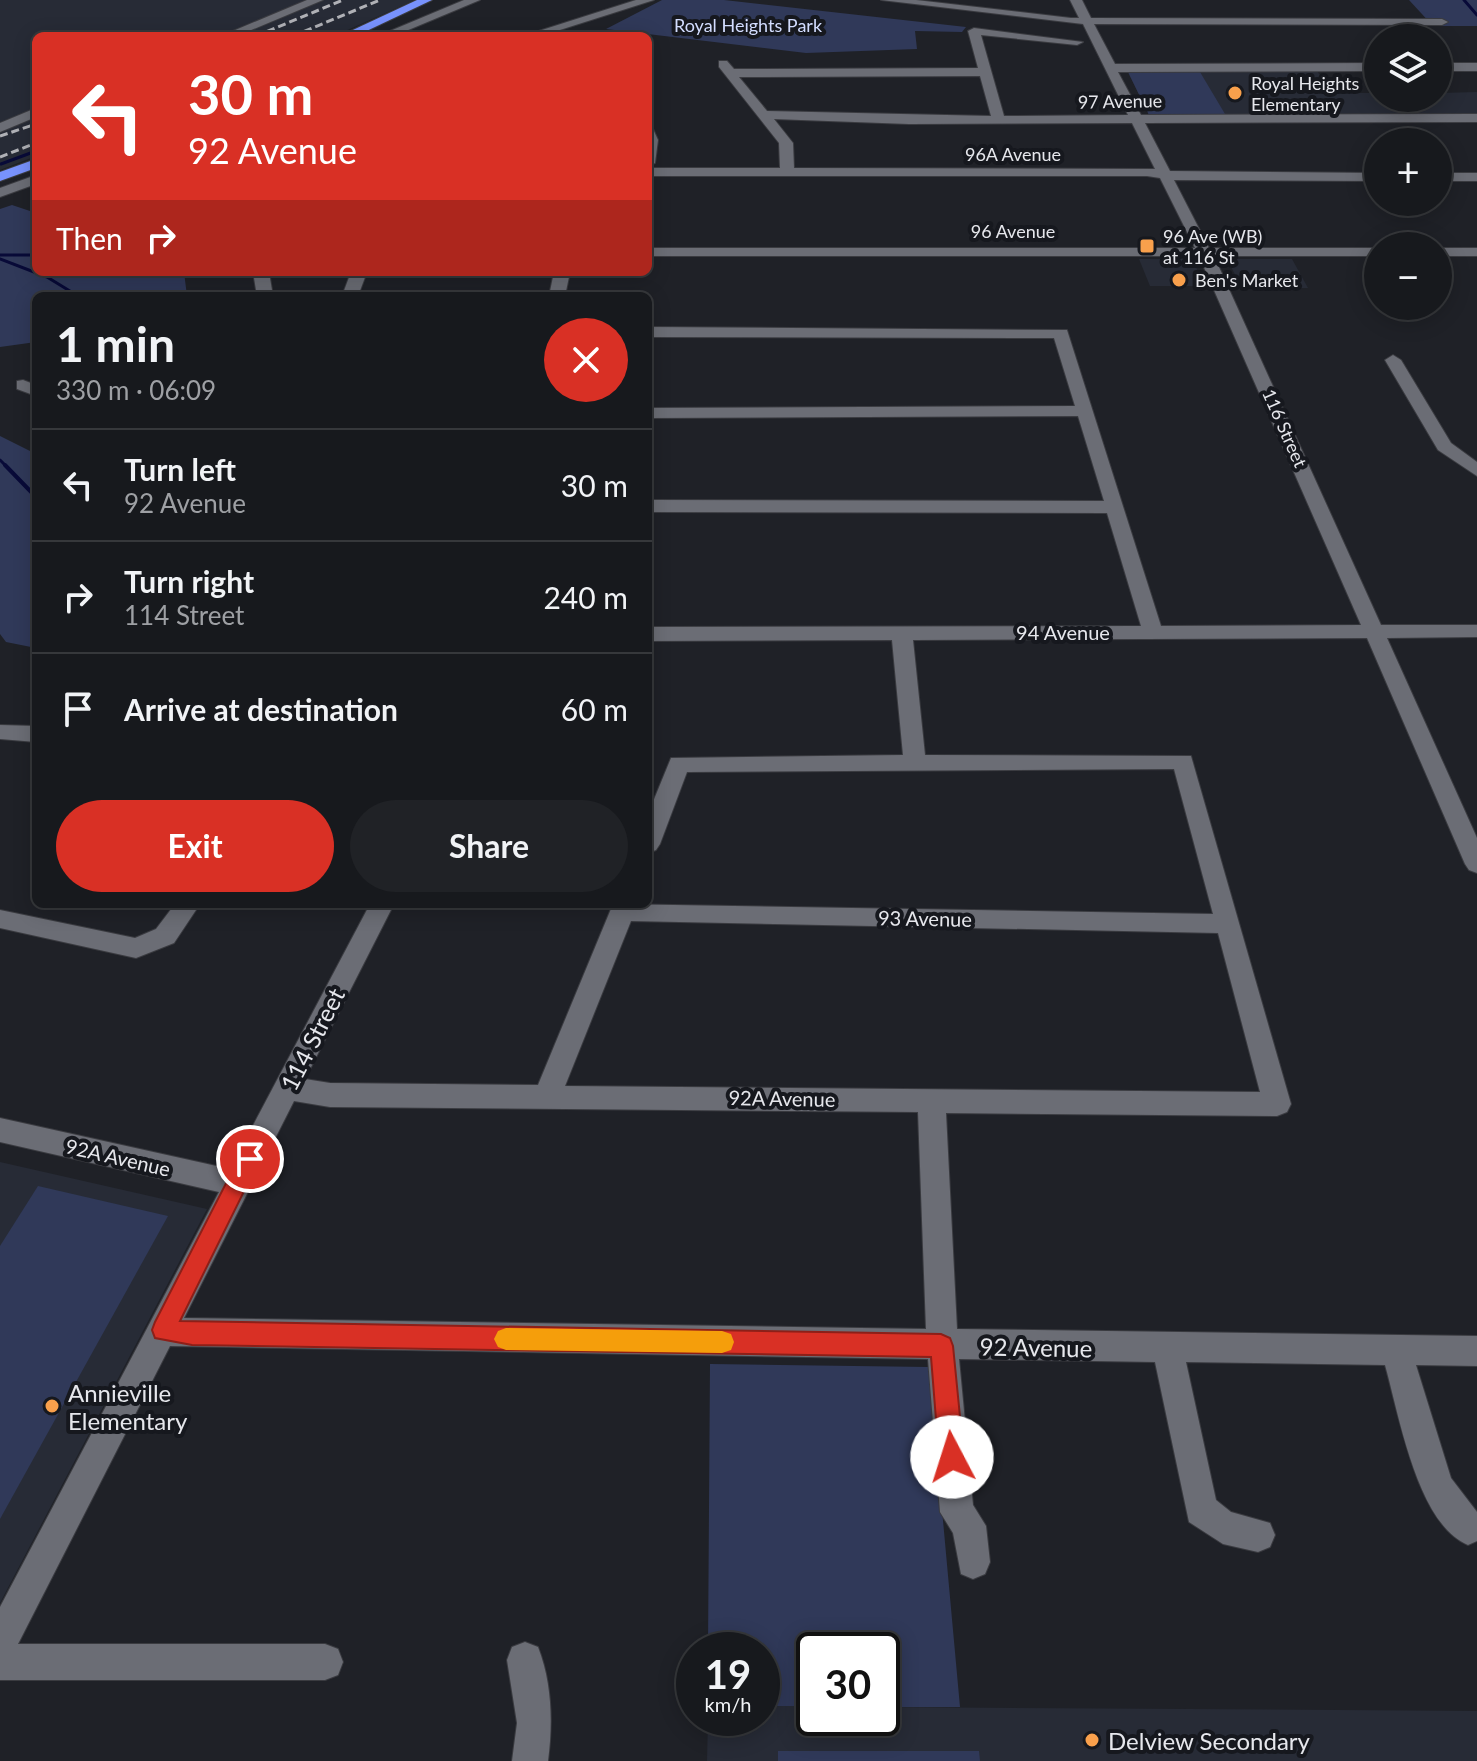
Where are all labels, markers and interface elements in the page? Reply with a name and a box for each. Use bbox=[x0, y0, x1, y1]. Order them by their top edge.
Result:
park label: Royal Heights Park bbox=[674, 14, 823, 36]
map controls bbox=[1364, 24, 1452, 320]
button: layers bbox=[1364, 24, 1452, 112]
text: 30 m bbox=[188, 60, 313, 127]
icon: left bbox=[56, 64, 160, 168]
place label: Royal Heights Elementary bbox=[1251, 72, 1360, 115]
marker: Royal Heights Elementary bbox=[1226, 84, 1244, 102]
street label: 97 Avenue bbox=[1078, 89, 1162, 113]
text: 92 Avenue bbox=[188, 128, 357, 172]
button: + bbox=[1364, 128, 1452, 216]
street label: 96A Avenue bbox=[965, 143, 1061, 165]
icon: right bbox=[139, 216, 183, 260]
text: Then bbox=[56, 220, 123, 256]
street label: 96 Avenue bbox=[971, 220, 1055, 242]
place label: 96 Ave (WB) at 116 St bbox=[1163, 225, 1262, 268]
button: − bbox=[1364, 232, 1452, 320]
marker: 96 Ave (WB) at 116 St bbox=[1138, 237, 1156, 255]
place label: Ben's Market bbox=[1195, 269, 1299, 291]
marker: Ben's Market bbox=[1170, 271, 1188, 289]
text: 1 min bbox=[56, 315, 175, 372]
button: close bbox=[544, 318, 628, 402]
text: 330 m · 06:09 bbox=[56, 374, 216, 406]
street label: 116 Street bbox=[1258, 385, 1312, 471]
text: Turn left bbox=[124, 451, 236, 487]
icon: left bbox=[56, 463, 100, 507]
text: 30 m bbox=[561, 467, 628, 503]
text: 92 Avenue bbox=[124, 487, 246, 519]
text: Turn right bbox=[124, 563, 254, 599]
icon: right bbox=[56, 575, 100, 619]
text: 240 m bbox=[543, 579, 628, 615]
text: 114 Street bbox=[124, 599, 244, 631]
street label: 94 Avenue bbox=[1016, 620, 1110, 644]
icon: arrive bbox=[56, 687, 100, 731]
text: Arrive at destination bbox=[124, 691, 398, 727]
text: 60 m bbox=[561, 691, 628, 727]
button: Exit bbox=[56, 800, 334, 892]
button: Share bbox=[350, 800, 628, 892]
street label: 93 Avenue bbox=[878, 905, 972, 931]
street label: 114 Street bbox=[274, 983, 350, 1095]
street label: 92A Avenue bbox=[728, 1085, 836, 1111]
pin bbox=[216, 1125, 284, 1193]
street label: 92A Avenue bbox=[63, 1133, 173, 1181]
icon: arrive bbox=[228, 1137, 272, 1181]
street label: 92 Avenue bbox=[979, 1332, 1093, 1362]
place label: Annieville Elementary bbox=[68, 1378, 188, 1435]
marker: Annieville Elementary bbox=[43, 1397, 61, 1415]
position arrow bbox=[910, 1415, 994, 1499]
speed limit sign: 30 bbox=[796, 1632, 900, 1736]
text: 19 bbox=[705, 1650, 751, 1698]
text: km/h bbox=[705, 1692, 751, 1716]
place label: Delview Secondary bbox=[1108, 1726, 1311, 1755]
marker: Delview Secondary bbox=[1083, 1731, 1101, 1749]

